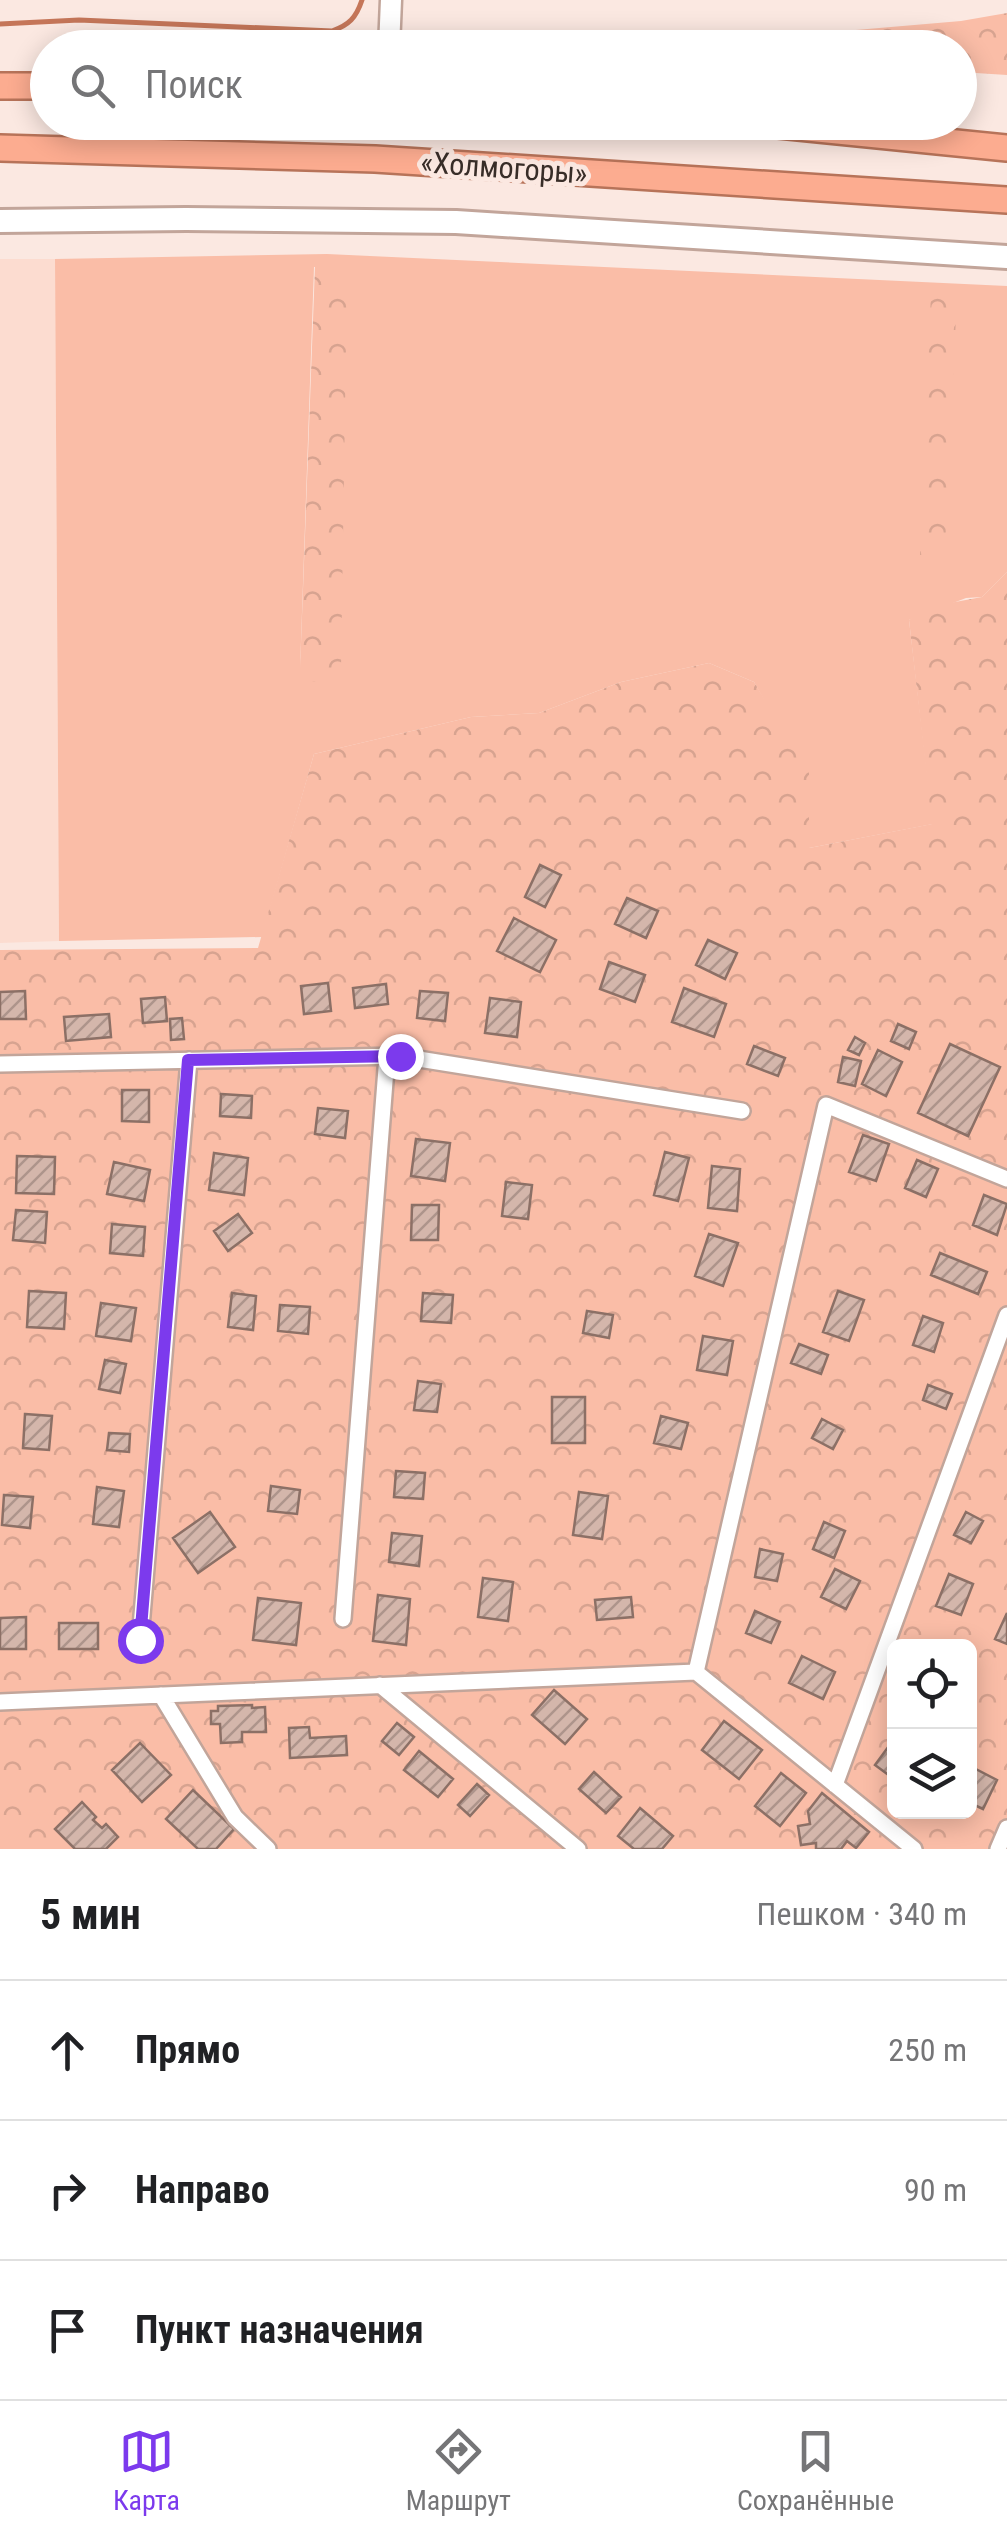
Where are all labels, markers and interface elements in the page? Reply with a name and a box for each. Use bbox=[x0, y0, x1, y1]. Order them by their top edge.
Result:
search box bbox=[30, 30, 977, 140]
icon: search bbox=[65, 58, 120, 113]
text: Поиск bbox=[145, 63, 243, 107]
street label: «Холмогоры» bbox=[420, 144, 589, 191]
route end bbox=[378, 1034, 424, 1080]
route start bbox=[118, 1618, 164, 1664]
map controls bbox=[887, 1639, 977, 1819]
button: locate bbox=[887, 1639, 977, 1729]
button: layers bbox=[887, 1729, 977, 1819]
text: 5 мин bbox=[40, 1890, 141, 1939]
text: Пешком · 340 m bbox=[757, 1895, 967, 1933]
icon: ahead bbox=[40, 2023, 95, 2078]
text: Прямо bbox=[135, 2028, 240, 2072]
text: 250 m bbox=[888, 2031, 967, 2069]
icon: right bbox=[40, 2163, 95, 2218]
text: Направо bbox=[135, 2168, 270, 2212]
text: 90 m bbox=[904, 2171, 967, 2209]
icon: arrive bbox=[40, 2303, 95, 2358]
text: Пункт назначения bbox=[135, 2308, 424, 2352]
tab: Карта bbox=[113, 2424, 180, 2517]
tab: Маршрут bbox=[406, 2424, 511, 2517]
tab: Сохранённые bbox=[737, 2424, 894, 2517]

